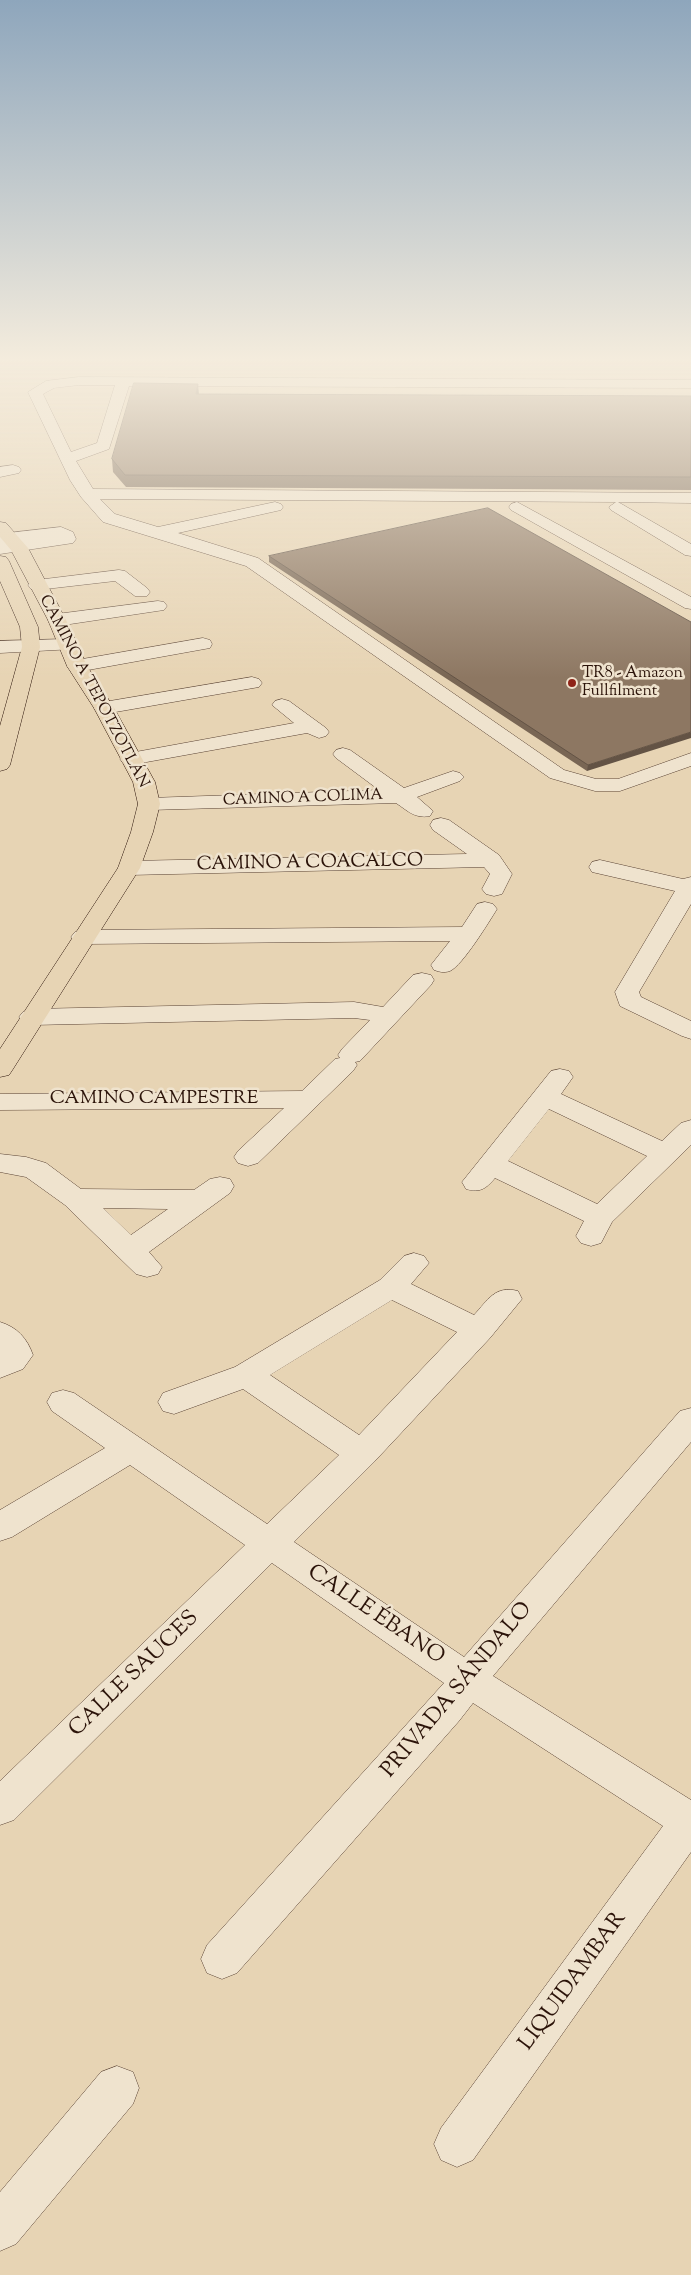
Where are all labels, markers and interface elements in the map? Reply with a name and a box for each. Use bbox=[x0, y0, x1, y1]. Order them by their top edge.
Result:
street label: CAMINO A TEPOTZOTLÁN bbox=[34, 592, 152, 792]
place label: TR8 - Amazon Fullfilment bbox=[582, 664, 683, 702]
marker: TR8 - Amazon Fullfilment bbox=[566, 677, 578, 689]
street label: CAMINO A COLIMA bbox=[222, 787, 384, 811]
street label: CAMINO A COACALCO bbox=[197, 851, 423, 877]
street label: CAMINO CAMPESTRE bbox=[50, 1089, 258, 1111]
street label: CALLE ÉBANO bbox=[301, 1560, 449, 1672]
street label: PRIVADA SÁNDALO bbox=[377, 1598, 539, 1784]
street label: CALLE SAUCES bbox=[65, 1606, 205, 1744]
street label: LIQUIDAMBAR bbox=[515, 1907, 633, 2057]

